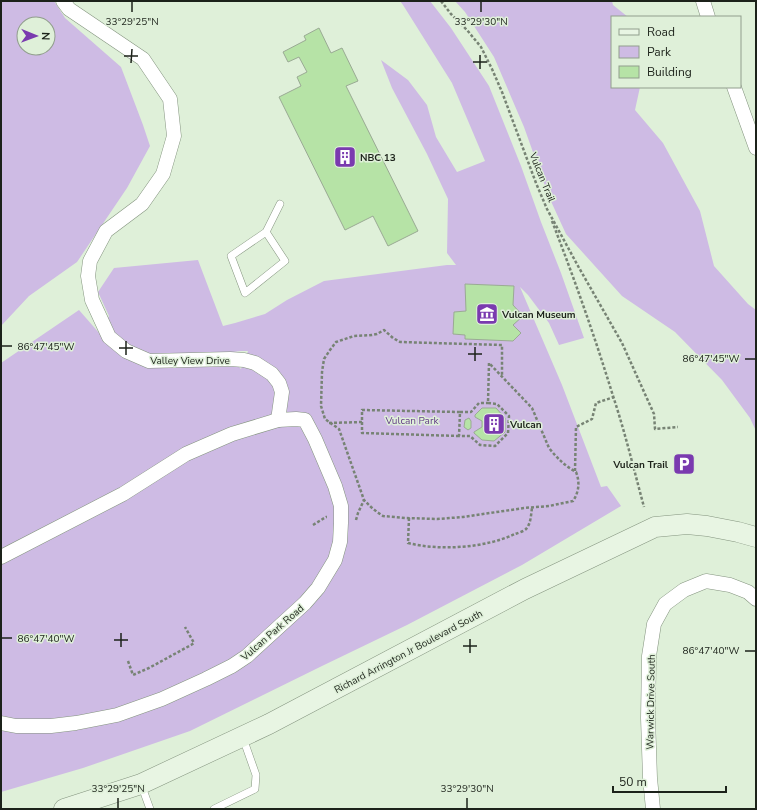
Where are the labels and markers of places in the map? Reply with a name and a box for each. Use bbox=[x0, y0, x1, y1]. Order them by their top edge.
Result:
building icon: NBC 13 bbox=[332, 144, 358, 170]
place label: NBC 13 bbox=[360, 151, 396, 165]
museum icon: Vulcan Museum bbox=[474, 301, 500, 327]
place label: Vulcan Museum bbox=[501, 308, 576, 322]
building icon: Vulcan bbox=[481, 411, 507, 437]
place label: Vulcan bbox=[509, 418, 542, 432]
parking icon: Vulcan Trail bbox=[671, 451, 697, 477]
place label: Vulcan Trail bbox=[612, 458, 669, 472]

